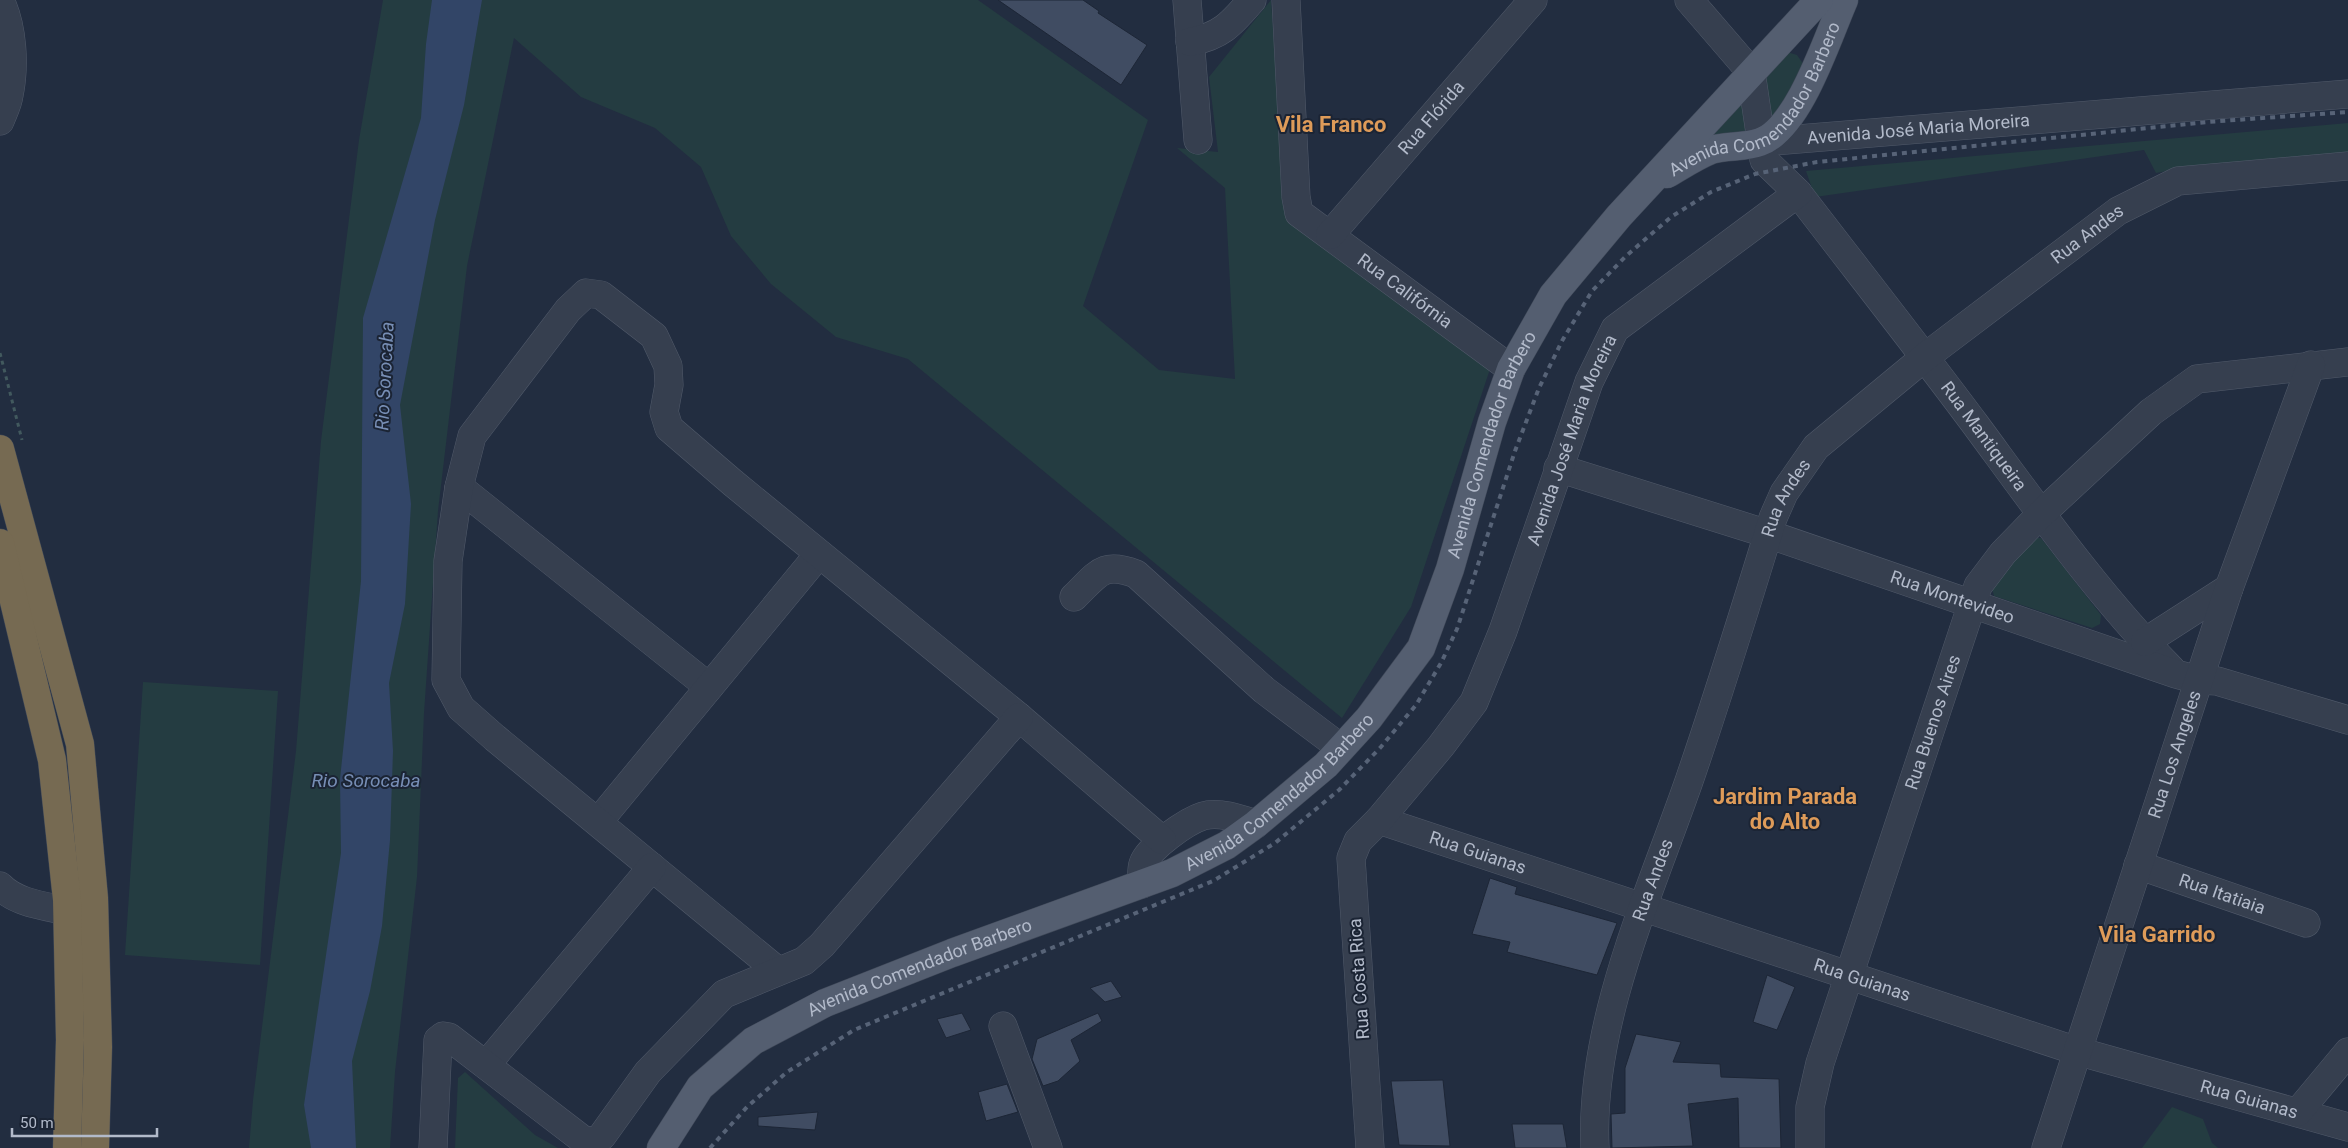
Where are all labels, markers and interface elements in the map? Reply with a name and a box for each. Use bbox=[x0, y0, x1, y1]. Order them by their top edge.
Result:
street label: Avenida Comendador Barbero bbox=[1665, 19, 1844, 181]
street label: Rua Flórida bbox=[1393, 76, 1468, 158]
street label: Avenida José Maria Moreira bbox=[1806, 109, 2031, 148]
district label: Vila Franco bbox=[1276, 112, 1386, 137]
street label: Rua Andes bbox=[2047, 199, 2127, 268]
street label: Rua Califórnia bbox=[1354, 249, 1457, 332]
water label: Rio Sorocaba bbox=[370, 321, 399, 431]
street label: Avenida Comendador Barbero bbox=[1443, 327, 1540, 561]
street label: Avenida José Maria Moreira bbox=[1522, 331, 1621, 548]
street label: Rua Mantiqueira bbox=[1937, 377, 2031, 495]
street label: Rua Andes bbox=[1757, 455, 1815, 540]
street label: Rua Montevideo bbox=[1888, 566, 2017, 628]
street label: Rua Buenos Aires bbox=[1900, 652, 1964, 792]
street label: Rua Los Angeles bbox=[2143, 688, 2205, 821]
street label: Avenida Comendador Barbero bbox=[1181, 709, 1378, 875]
water label: Rio Sorocaba bbox=[311, 769, 421, 792]
district label: Jardim Parada do Alto bbox=[1713, 784, 1857, 834]
street label: Rua Guianas bbox=[1427, 826, 1529, 878]
street label: Rua Andes bbox=[1628, 836, 1677, 924]
street label: Rua Itatiaia bbox=[2176, 869, 2268, 918]
street label: Avenida Comendador Barbero bbox=[803, 914, 1035, 1021]
street label: Rua Costa Rica bbox=[1344, 918, 1373, 1040]
district label: Vila Garrido bbox=[2099, 922, 2215, 947]
street label: Rua Guianas bbox=[1811, 954, 1913, 1005]
street label: Rua Guianas bbox=[2198, 1075, 2301, 1123]
scale bar bbox=[12, 1106, 158, 1138]
text: 50 m bbox=[20, 1114, 54, 1132]

